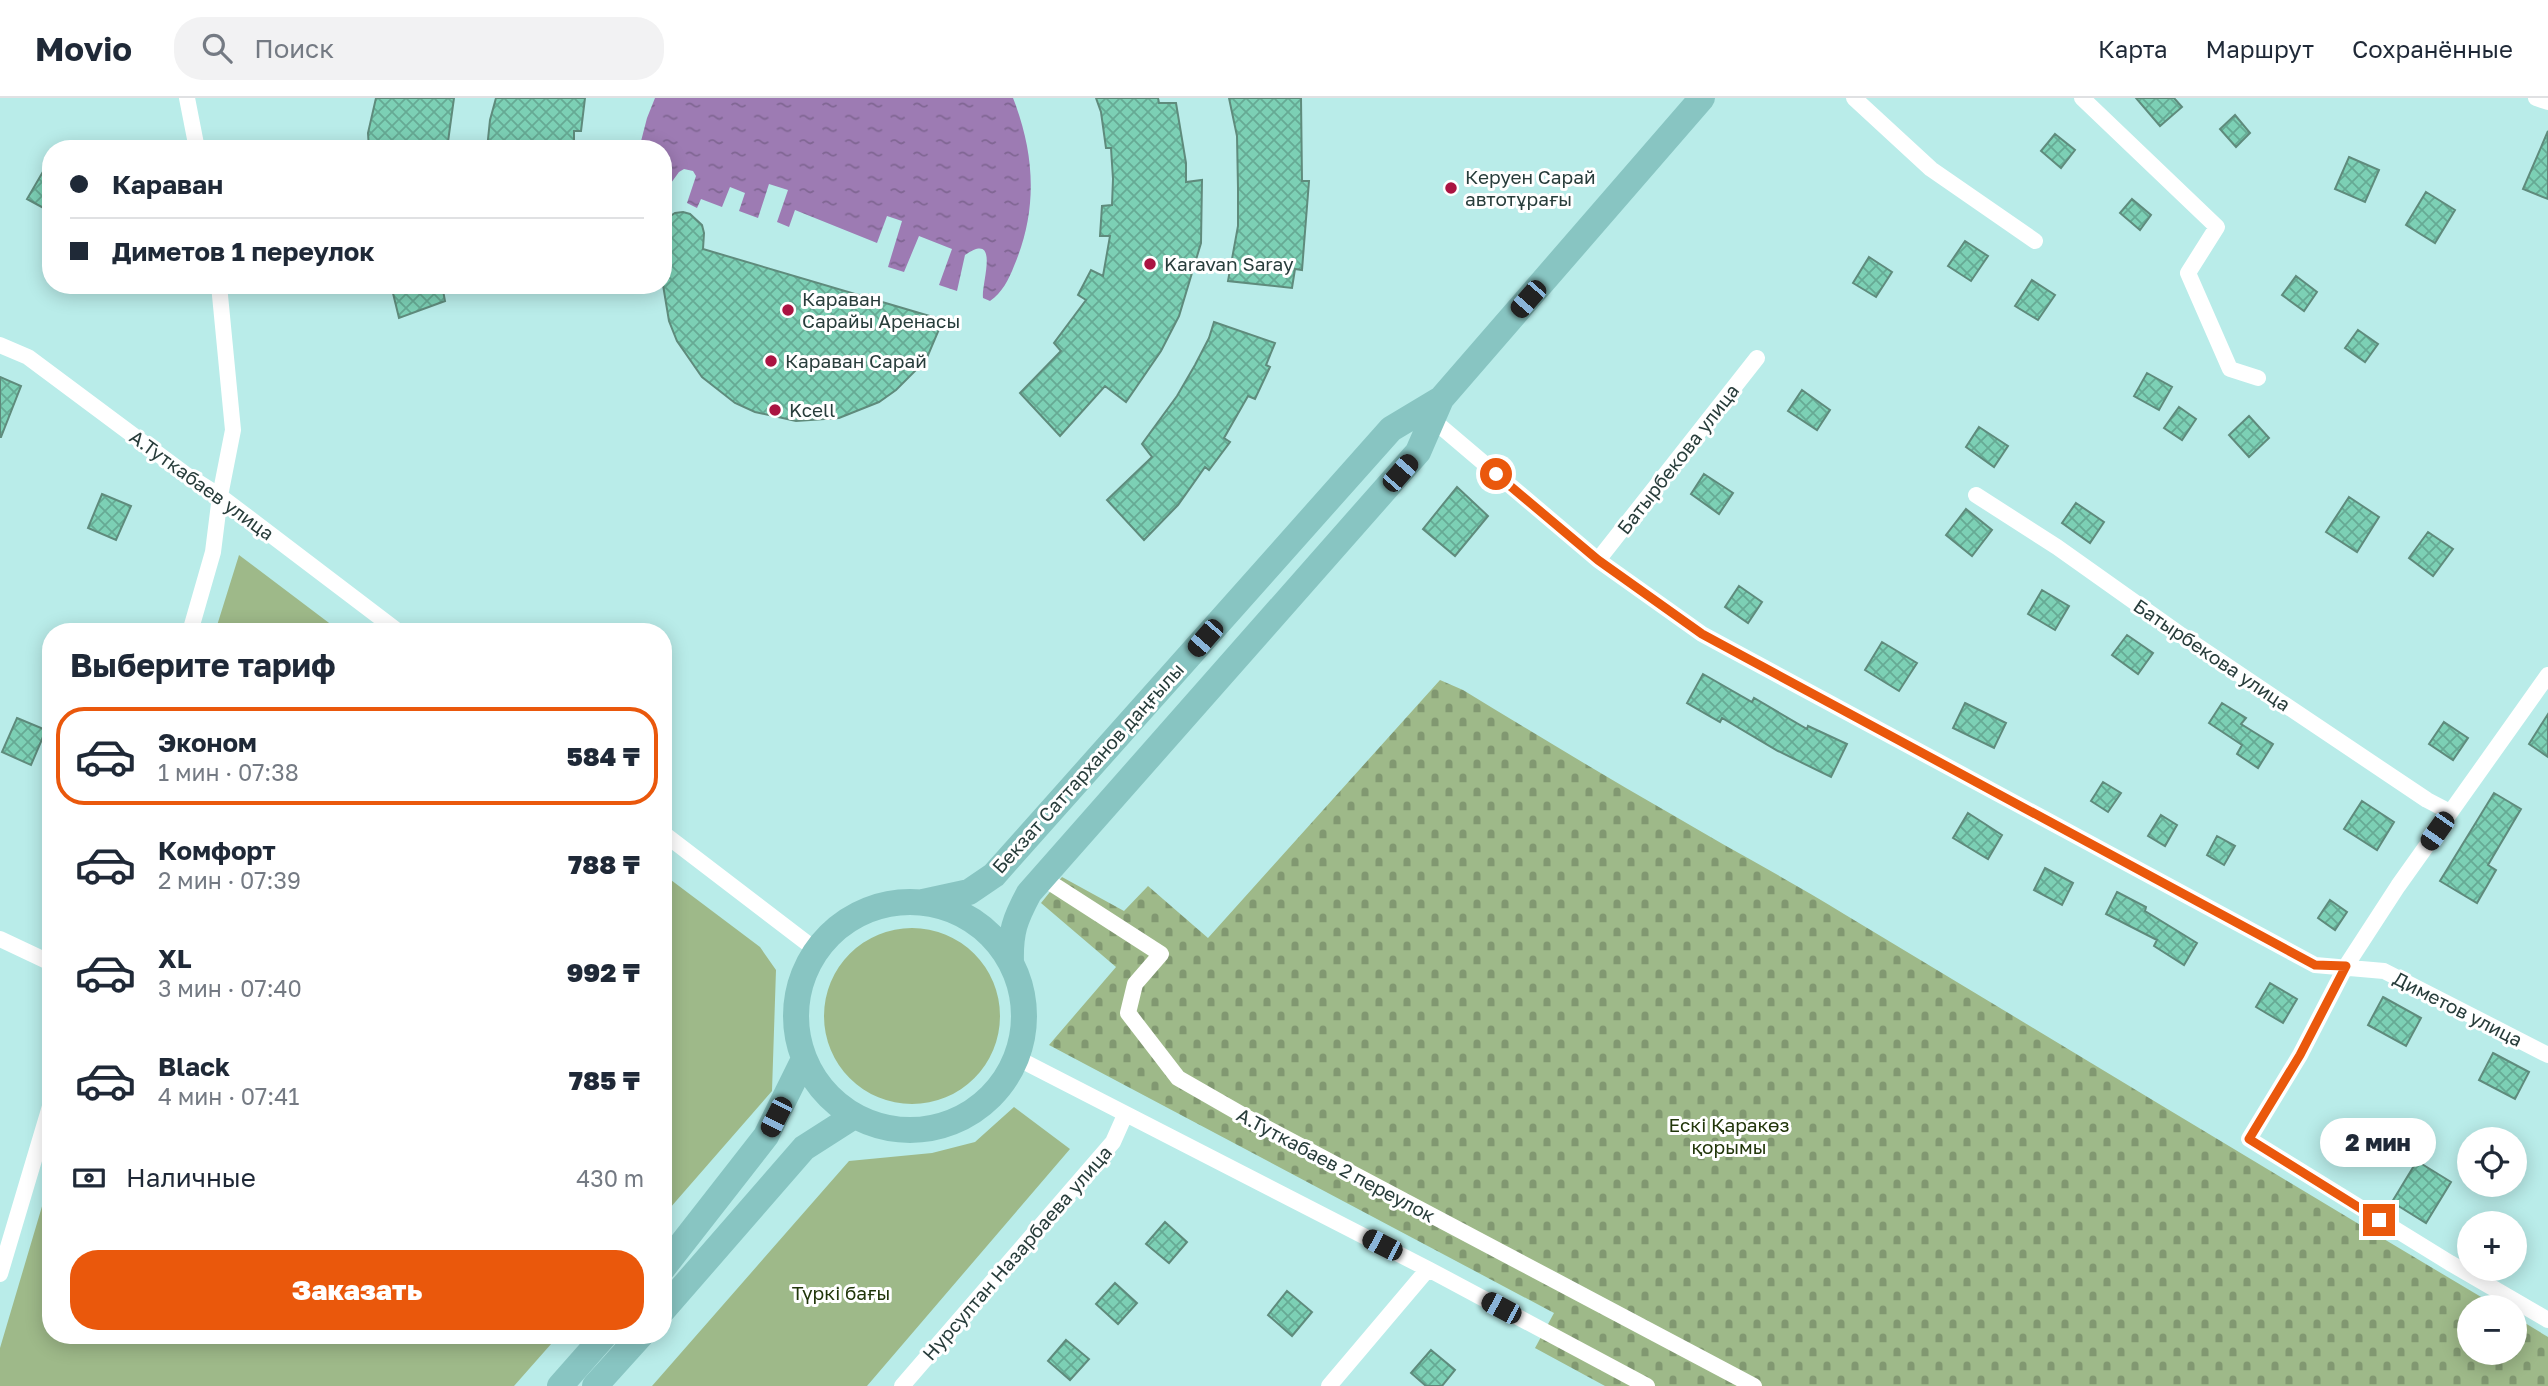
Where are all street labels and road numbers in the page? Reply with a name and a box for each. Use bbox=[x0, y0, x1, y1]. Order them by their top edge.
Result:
street label: Батырбекова улица bbox=[1612, 379, 1743, 538]
street label: А.Туткабаев улица bbox=[126, 425, 279, 545]
street label: Батырбекова улица bbox=[2129, 594, 2295, 716]
street label: Бекзат Саттарханов даңғылы bbox=[987, 658, 1188, 878]
street label: Диметов улица bbox=[2390, 966, 2527, 1051]
street label: А.Туткабаев 2 переулок bbox=[1233, 1102, 1439, 1227]
street label: Нурсултан Назарбаева улица bbox=[917, 1141, 1116, 1365]

